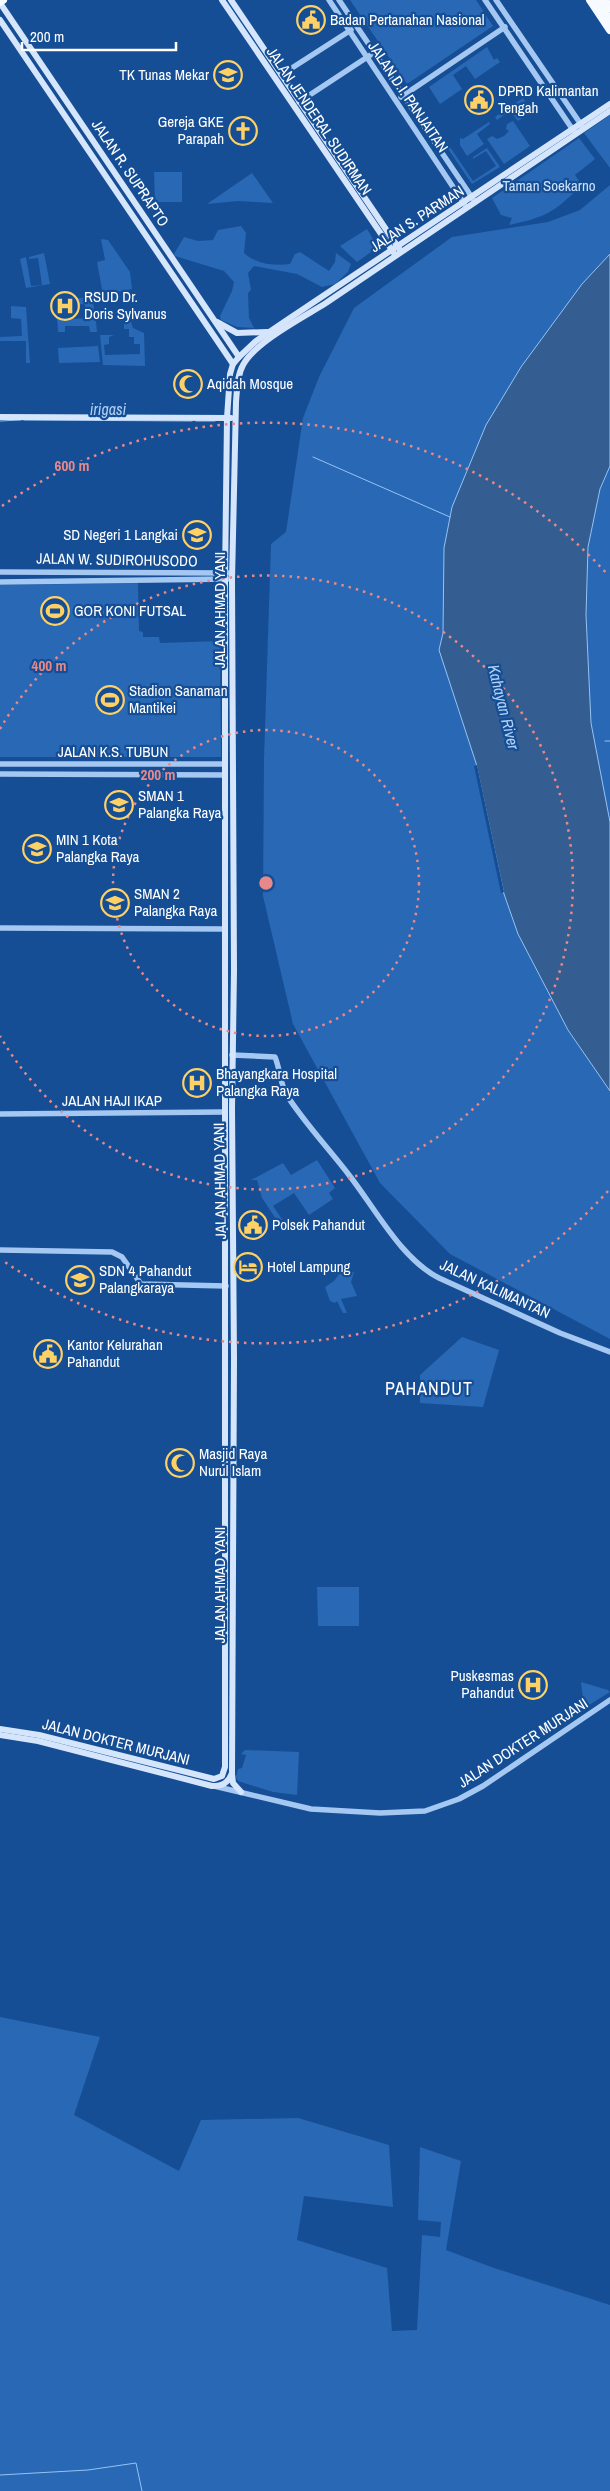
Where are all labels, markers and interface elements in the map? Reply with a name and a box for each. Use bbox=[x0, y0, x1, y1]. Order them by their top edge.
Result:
public building icon: Badan Pertanahan Nasional bbox=[296, 5, 326, 35]
place label: Badan Pertanahan Nasional bbox=[330, 9, 485, 30]
scale bar bbox=[22, 20, 176, 52]
text: 200 m bbox=[30, 26, 64, 47]
street label: JALAN D.I. PANJAITAN bbox=[363, 37, 454, 157]
street label: JALAN JENDERAL SUDIRMAN bbox=[262, 43, 377, 199]
school or university icon: TK Tunas Mekar bbox=[213, 60, 243, 90]
place label: TK Tunas Mekar bbox=[119, 64, 209, 85]
place label: DPRD Kalimantan Tengah bbox=[498, 80, 599, 118]
public building icon: DPRD Kalimantan Tengah bbox=[464, 85, 494, 115]
place label: Gereja GKE Parapah bbox=[158, 111, 224, 149]
street label: JALAN R. SUPRAPTO bbox=[87, 115, 174, 230]
church icon: Gereja GKE Parapah bbox=[228, 116, 258, 146]
park label: Taman Soekarno bbox=[502, 175, 596, 196]
street label: JALAN S. PARMAN bbox=[366, 180, 468, 257]
place label: RSUD Dr. Doris Sylvanus bbox=[84, 286, 167, 324]
hospital icon: RSUD Dr. Doris Sylvanus bbox=[50, 291, 80, 321]
mosque icon: Aqidah Mosque bbox=[173, 369, 203, 399]
place label: Aqidah Mosque bbox=[206, 373, 293, 394]
water label: irigasi bbox=[90, 398, 127, 420]
text: 600 m bbox=[55, 455, 89, 476]
school or university icon: SD Negeri 1 Langkai bbox=[182, 520, 212, 550]
place label: SD Negeri 1 Langkai bbox=[63, 524, 178, 545]
street label: JALAN W. SUDIROHUSODO bbox=[36, 548, 198, 571]
street label: JALAN AHMAD YANI bbox=[209, 552, 230, 668]
sports icon: GOR KONI FUTSAL bbox=[40, 596, 70, 626]
place label: GOR KONI FUTSAL bbox=[74, 600, 186, 621]
text: 400 m bbox=[32, 655, 66, 676]
water label: Kahayan River bbox=[483, 662, 525, 752]
place label: Stadion Sanaman Mantikei bbox=[129, 680, 227, 718]
sports icon: Stadion Sanaman Mantikei bbox=[95, 685, 125, 715]
street label: JALAN K.S. TUBUN bbox=[58, 741, 168, 762]
text: 200 m bbox=[141, 764, 175, 785]
place label: SMAN 1 Palangka Raya bbox=[138, 785, 222, 823]
school or university icon: SMAN 1 Palangka Raya bbox=[104, 790, 134, 820]
place label: MIN 1 Kota Palangka Raya bbox=[56, 829, 140, 867]
school or university icon: MIN 1 Kota Palangka Raya bbox=[22, 834, 52, 864]
centre of rings bbox=[257, 874, 275, 892]
place label: SMAN 2 Palangka Raya bbox=[134, 883, 218, 921]
school or university icon: SMAN 2 Palangka Raya bbox=[100, 888, 130, 918]
place label: Bhayangkara Hospital Palangka Raya bbox=[216, 1063, 337, 1101]
hospital icon: Bhayangkara Hospital Palangka Raya bbox=[182, 1068, 212, 1098]
street label: JALAN HAJI IKAP bbox=[62, 1090, 162, 1111]
street label: JALAN AHMAD YANI bbox=[208, 1123, 231, 1239]
public building icon: Polsek Pahandut bbox=[238, 1210, 268, 1240]
place label: Polsek Pahandut bbox=[272, 1214, 366, 1235]
hotel icon: Hotel Lampung bbox=[233, 1252, 263, 1282]
street label: JALAN KALIMANTAN bbox=[437, 1254, 554, 1323]
place label: Hotel Lampung bbox=[267, 1256, 351, 1277]
place label: SDN 4 Pahandut Palangkaraya bbox=[99, 1260, 192, 1298]
school or university icon: SDN 4 Pahandut Palangkaraya bbox=[65, 1265, 95, 1295]
place label: Kantor Kelurahan Pahandut bbox=[67, 1334, 163, 1372]
public building icon: Kantor Kelurahan Pahandut bbox=[33, 1339, 63, 1369]
district label: PAHANDUT bbox=[385, 1376, 473, 1401]
place label: Masjid Raya Nurul Islam bbox=[199, 1443, 268, 1481]
mosque icon: Masjid Raya Nurul Islam bbox=[165, 1448, 195, 1478]
street label: JALAN AHMAD YANI bbox=[209, 1527, 230, 1643]
place label: Puskesmas Pahandut bbox=[450, 1665, 515, 1703]
hospital icon: Puskesmas Pahandut bbox=[518, 1670, 548, 1700]
street label: JALAN DOKTER MURJANI bbox=[454, 1693, 592, 1793]
street label: JALAN DOKTER MURJANI bbox=[40, 1713, 192, 1770]

